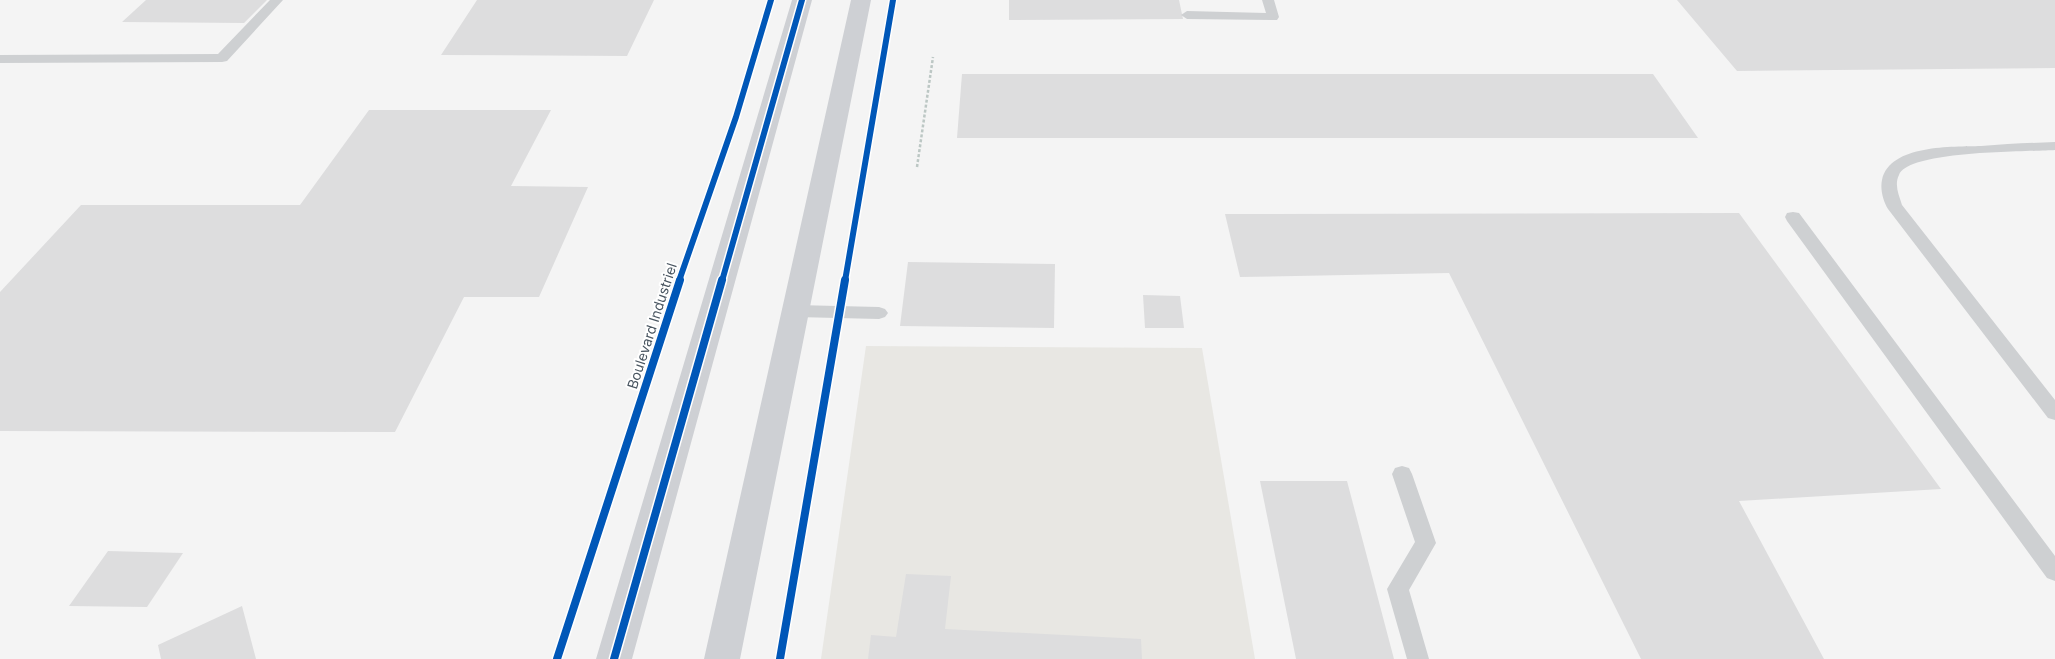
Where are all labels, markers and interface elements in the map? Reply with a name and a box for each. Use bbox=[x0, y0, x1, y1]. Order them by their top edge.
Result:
street label: Boulevard Industriel bbox=[623, 261, 680, 391]

